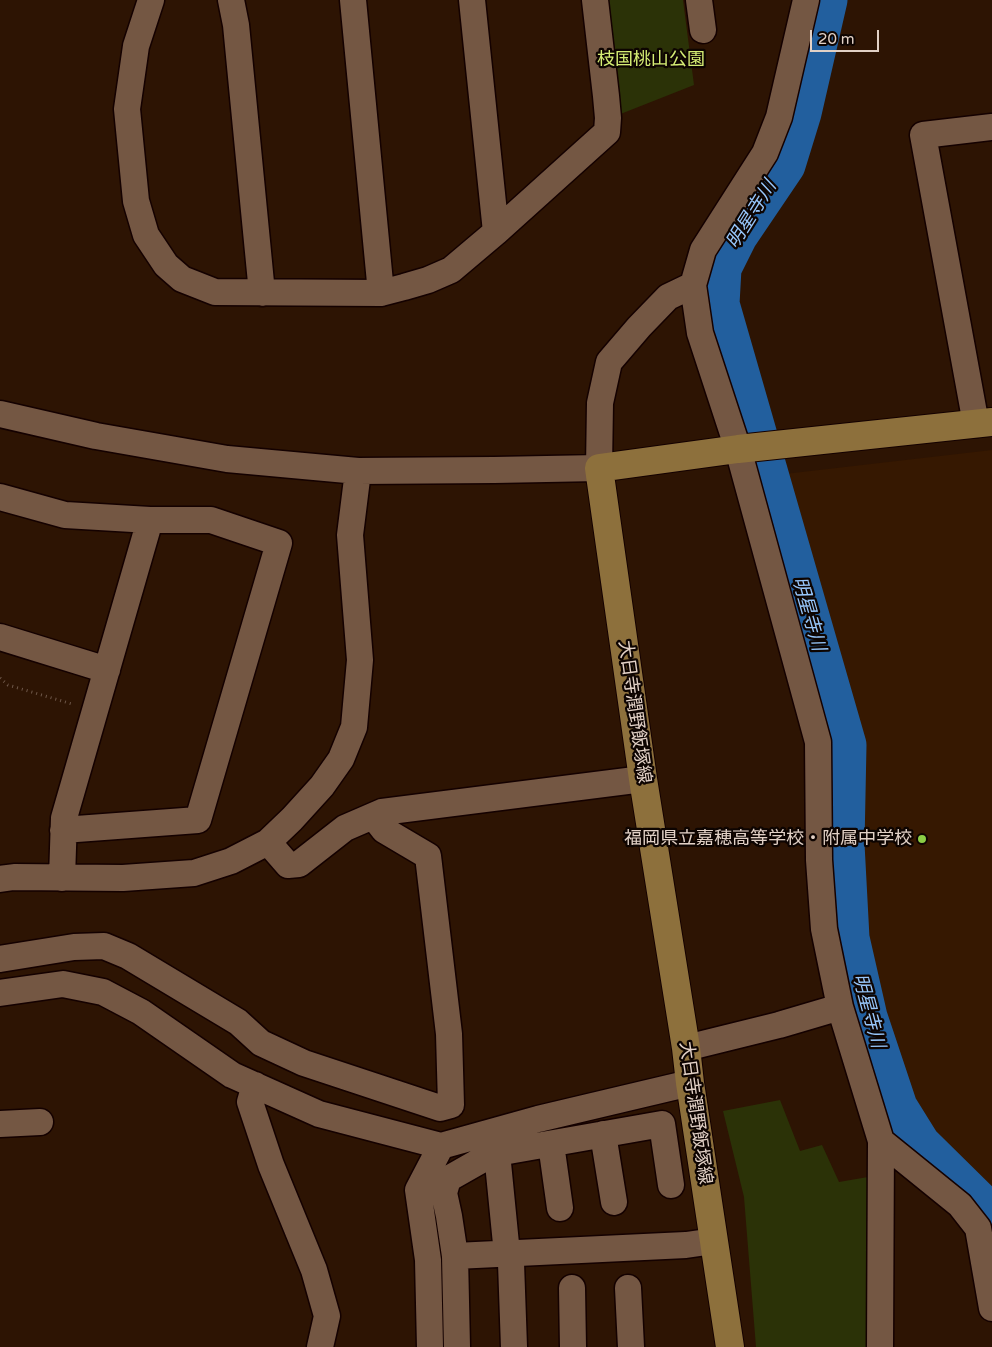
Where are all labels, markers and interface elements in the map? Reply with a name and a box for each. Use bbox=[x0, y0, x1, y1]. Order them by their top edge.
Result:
scale bar bbox=[812, 20, 881, 52]
text: 20 m bbox=[818, 30, 855, 48]
park label: 枝国桃山公園 bbox=[597, 49, 705, 71]
water label: 明星寺川 bbox=[722, 177, 782, 253]
water label: 明星寺川 bbox=[787, 574, 829, 654]
street label: 大日寺潤野飯塚線 bbox=[613, 639, 655, 785]
place label: 福岡県立嘉穂高等学校・附属中学校 bbox=[624, 828, 912, 850]
marker: 福岡県立嘉穂高等学校・附属中学校 bbox=[916, 833, 928, 845]
water label: 明星寺川 bbox=[847, 971, 889, 1051]
street label: 大日寺潤野飯塚線 bbox=[674, 1040, 716, 1186]

